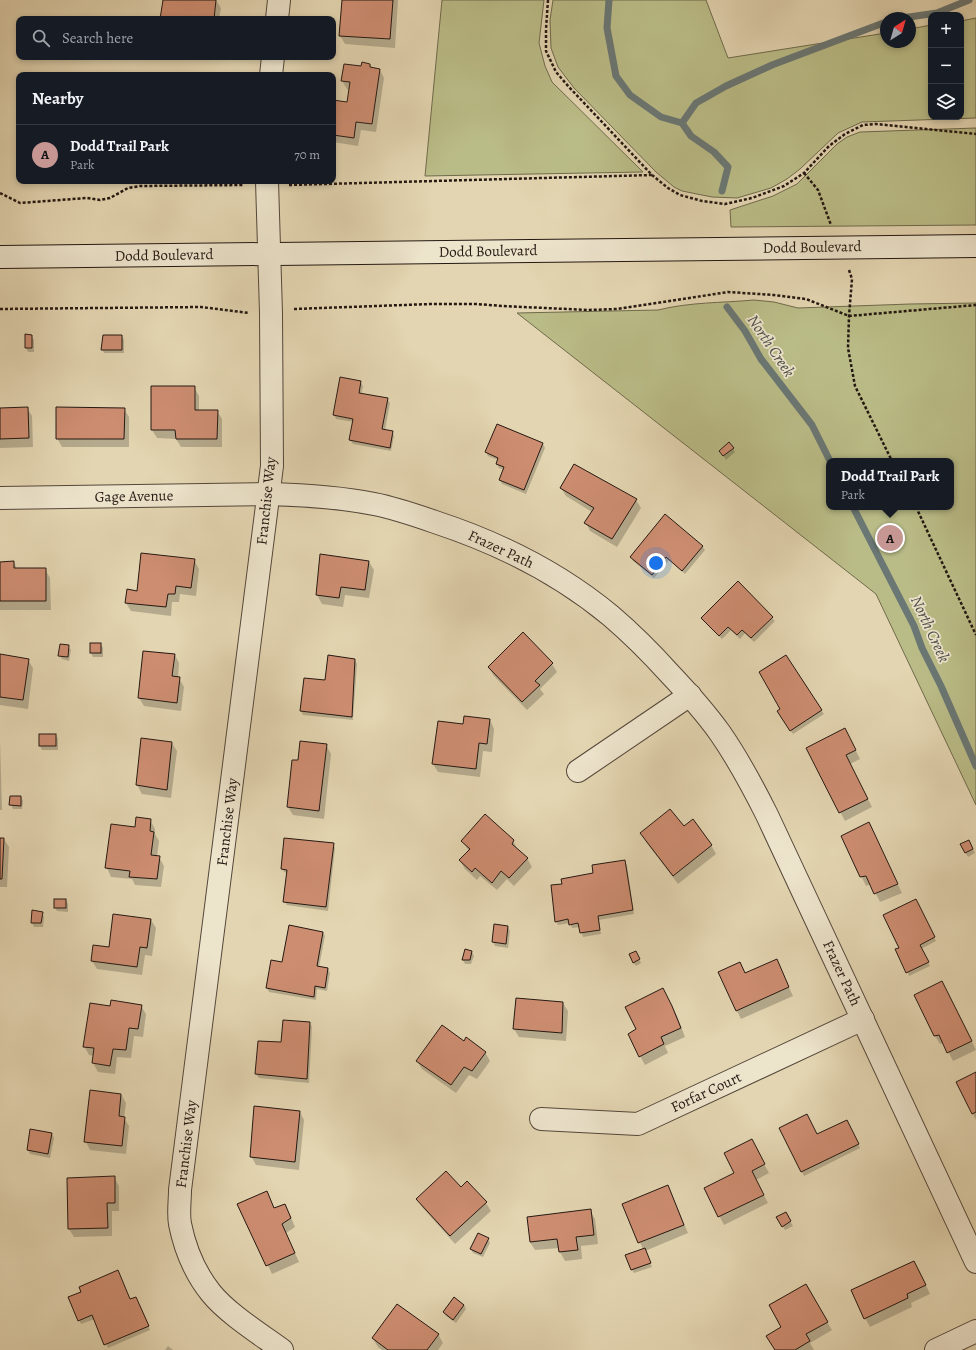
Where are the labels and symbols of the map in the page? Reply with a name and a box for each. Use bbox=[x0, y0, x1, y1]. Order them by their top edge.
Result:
north arrow bbox=[880, 12, 916, 48]
street label: Dodd Boulevard bbox=[762, 236, 863, 258]
street label: Dodd Boulevard bbox=[438, 240, 539, 262]
street label: Dodd Boulevard bbox=[114, 244, 215, 266]
water label: North Creek bbox=[742, 310, 800, 382]
street label: Franchise Way bbox=[251, 456, 281, 546]
street label: Gage Avenue bbox=[94, 485, 174, 507]
pin: A bbox=[877, 523, 903, 553]
street label: Frazer Path bbox=[465, 525, 537, 573]
your location bbox=[646, 553, 666, 573]
water label: North Creek bbox=[905, 592, 955, 666]
street label: Franchise Way bbox=[212, 776, 242, 867]
street label: Frazer Path bbox=[818, 937, 866, 1009]
street label: Forfar Court bbox=[667, 1067, 745, 1117]
street label: Franchise Way bbox=[171, 1098, 201, 1189]

